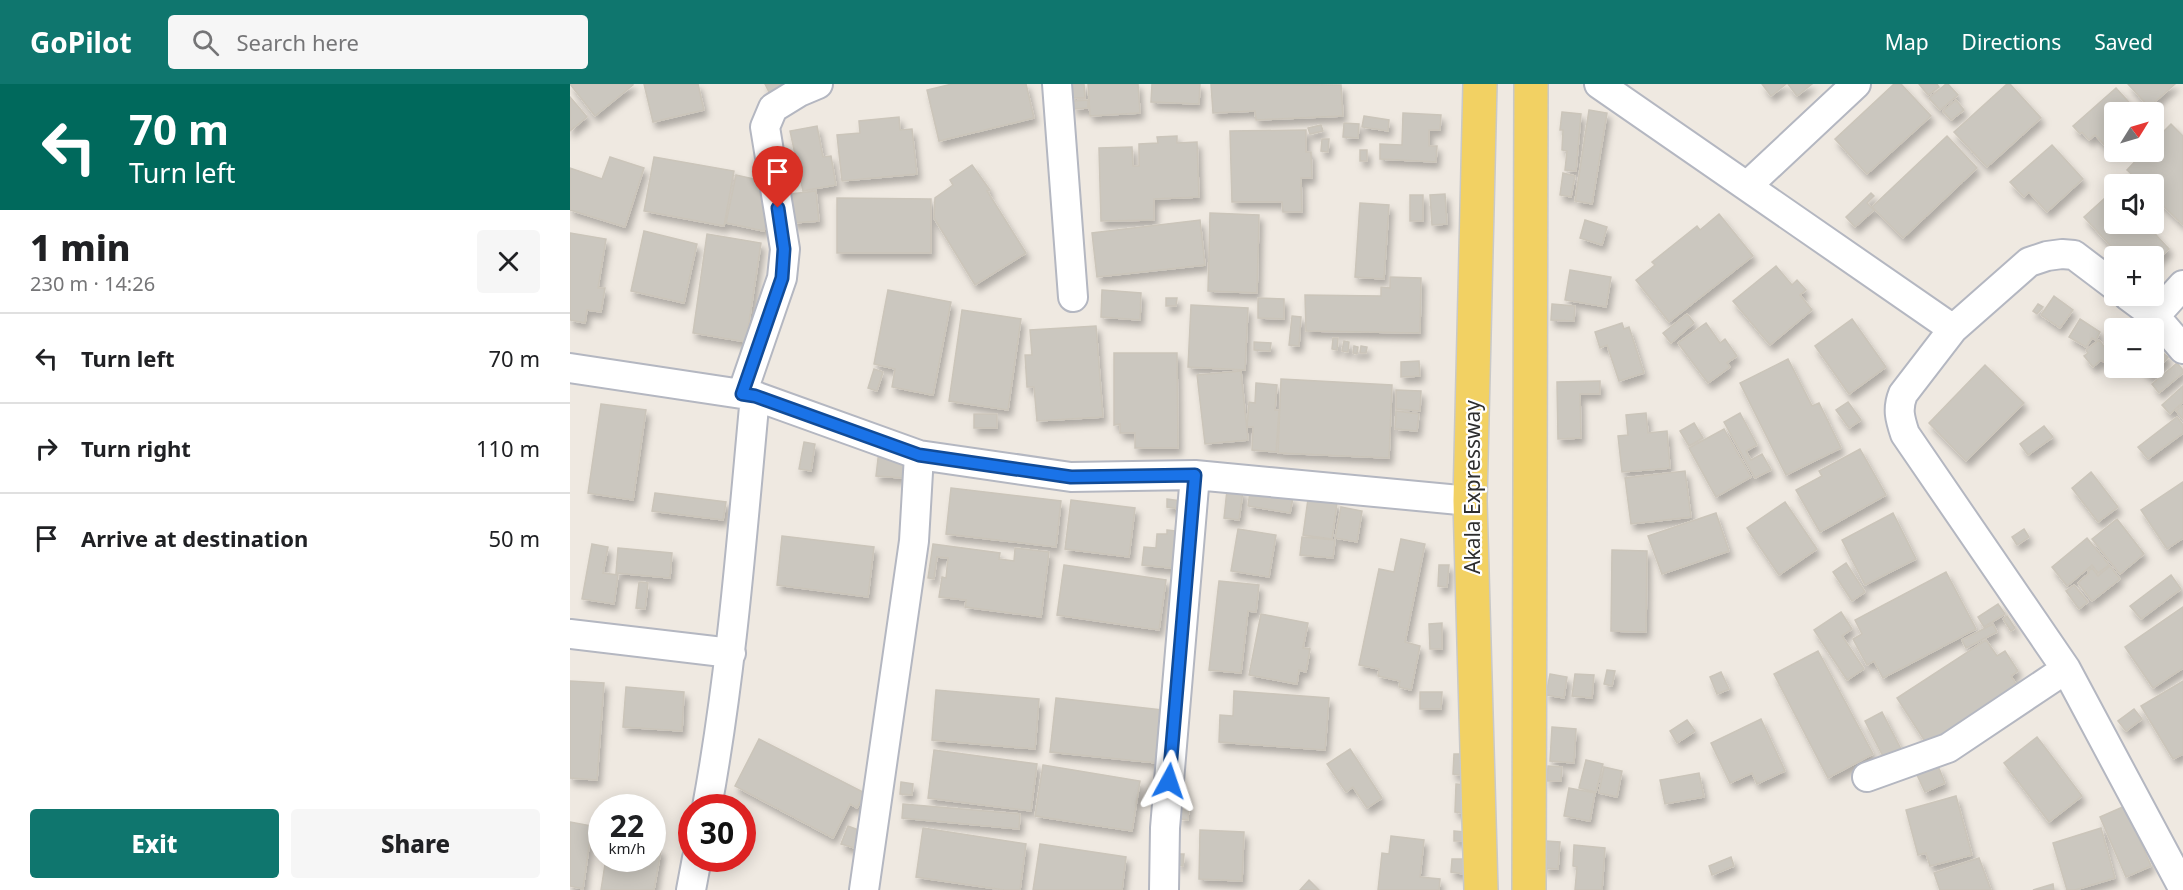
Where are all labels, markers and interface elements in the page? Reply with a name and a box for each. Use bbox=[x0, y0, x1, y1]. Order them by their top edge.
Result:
search box bbox=[168, 15, 588, 69]
text: GoPilot bbox=[30, 23, 132, 61]
icon: search bbox=[189, 26, 222, 59]
text: Search here bbox=[237, 27, 359, 57]
text: Map bbox=[1885, 28, 1929, 56]
text: Directions bbox=[1962, 28, 2061, 56]
text: Saved bbox=[2094, 28, 2153, 56]
text: 70 m bbox=[129, 100, 229, 157]
north arrow bbox=[2104, 102, 2164, 162]
map controls bbox=[2104, 102, 2164, 378]
icon: left bbox=[30, 108, 108, 186]
pin bbox=[752, 146, 803, 208]
text: Turn left bbox=[129, 154, 235, 191]
icon: arrive bbox=[761, 155, 794, 188]
button: sound bbox=[2104, 174, 2164, 234]
text: 1 min bbox=[30, 223, 131, 272]
button: close bbox=[477, 230, 540, 293]
button: + bbox=[2104, 246, 2164, 306]
text: 230 m · 14:26 bbox=[30, 270, 155, 297]
button: − bbox=[2104, 318, 2164, 378]
icon: left bbox=[30, 342, 63, 375]
text: Turn left bbox=[81, 343, 175, 373]
text: 70 m bbox=[489, 343, 540, 373]
street label: Akala Expressway bbox=[1458, 400, 1486, 574]
icon: right bbox=[30, 432, 63, 465]
text: Turn right bbox=[81, 433, 191, 463]
text: 110 m bbox=[476, 433, 540, 463]
icon: arrive bbox=[30, 522, 63, 555]
text: Arrive at destination bbox=[81, 523, 308, 553]
text: 50 m bbox=[489, 523, 540, 553]
position arrow bbox=[1137, 749, 1201, 813]
speed limit sign: 30 bbox=[678, 794, 756, 872]
text: 22 bbox=[610, 805, 644, 846]
button: Exit bbox=[30, 809, 279, 878]
button: Share bbox=[291, 809, 540, 878]
text: km/h bbox=[609, 838, 645, 858]

